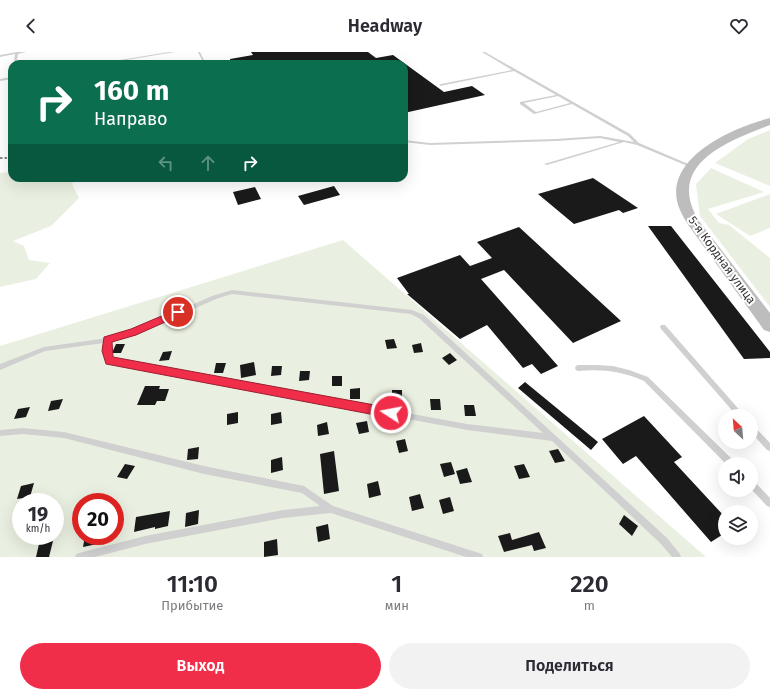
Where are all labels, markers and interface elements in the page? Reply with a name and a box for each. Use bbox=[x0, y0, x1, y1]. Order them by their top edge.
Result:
icon: back bbox=[20, 15, 42, 37]
text: Headway bbox=[348, 15, 422, 37]
icon: heart bbox=[728, 15, 750, 37]
text: 160 m bbox=[94, 74, 169, 107]
icon: right bbox=[28, 76, 80, 128]
text: Направо bbox=[94, 108, 168, 130]
icon: left bbox=[155, 152, 177, 174]
icon: ahead bbox=[197, 152, 219, 174]
icon: right bbox=[239, 152, 261, 174]
street label: 5-я Кордная улица bbox=[685, 213, 759, 307]
pin bbox=[161, 295, 195, 329]
icon: arrive bbox=[167, 301, 189, 323]
position arrow bbox=[370, 392, 412, 434]
north arrow bbox=[718, 409, 758, 449]
map controls bbox=[718, 409, 758, 545]
button: sound bbox=[718, 457, 758, 497]
speed limit sign: 20 bbox=[72, 493, 124, 545]
text: 19 bbox=[28, 502, 48, 526]
button: layers bbox=[718, 505, 758, 545]
text: km/h bbox=[26, 523, 50, 535]
text: 11:10 bbox=[167, 570, 218, 598]
text: 1 bbox=[391, 570, 402, 598]
text: 220 bbox=[570, 570, 609, 598]
text: Прибытие bbox=[161, 598, 223, 613]
text: мин bbox=[385, 598, 409, 613]
text: m bbox=[584, 598, 595, 613]
button: Выход bbox=[20, 643, 381, 689]
button: Поделиться bbox=[389, 643, 750, 689]

